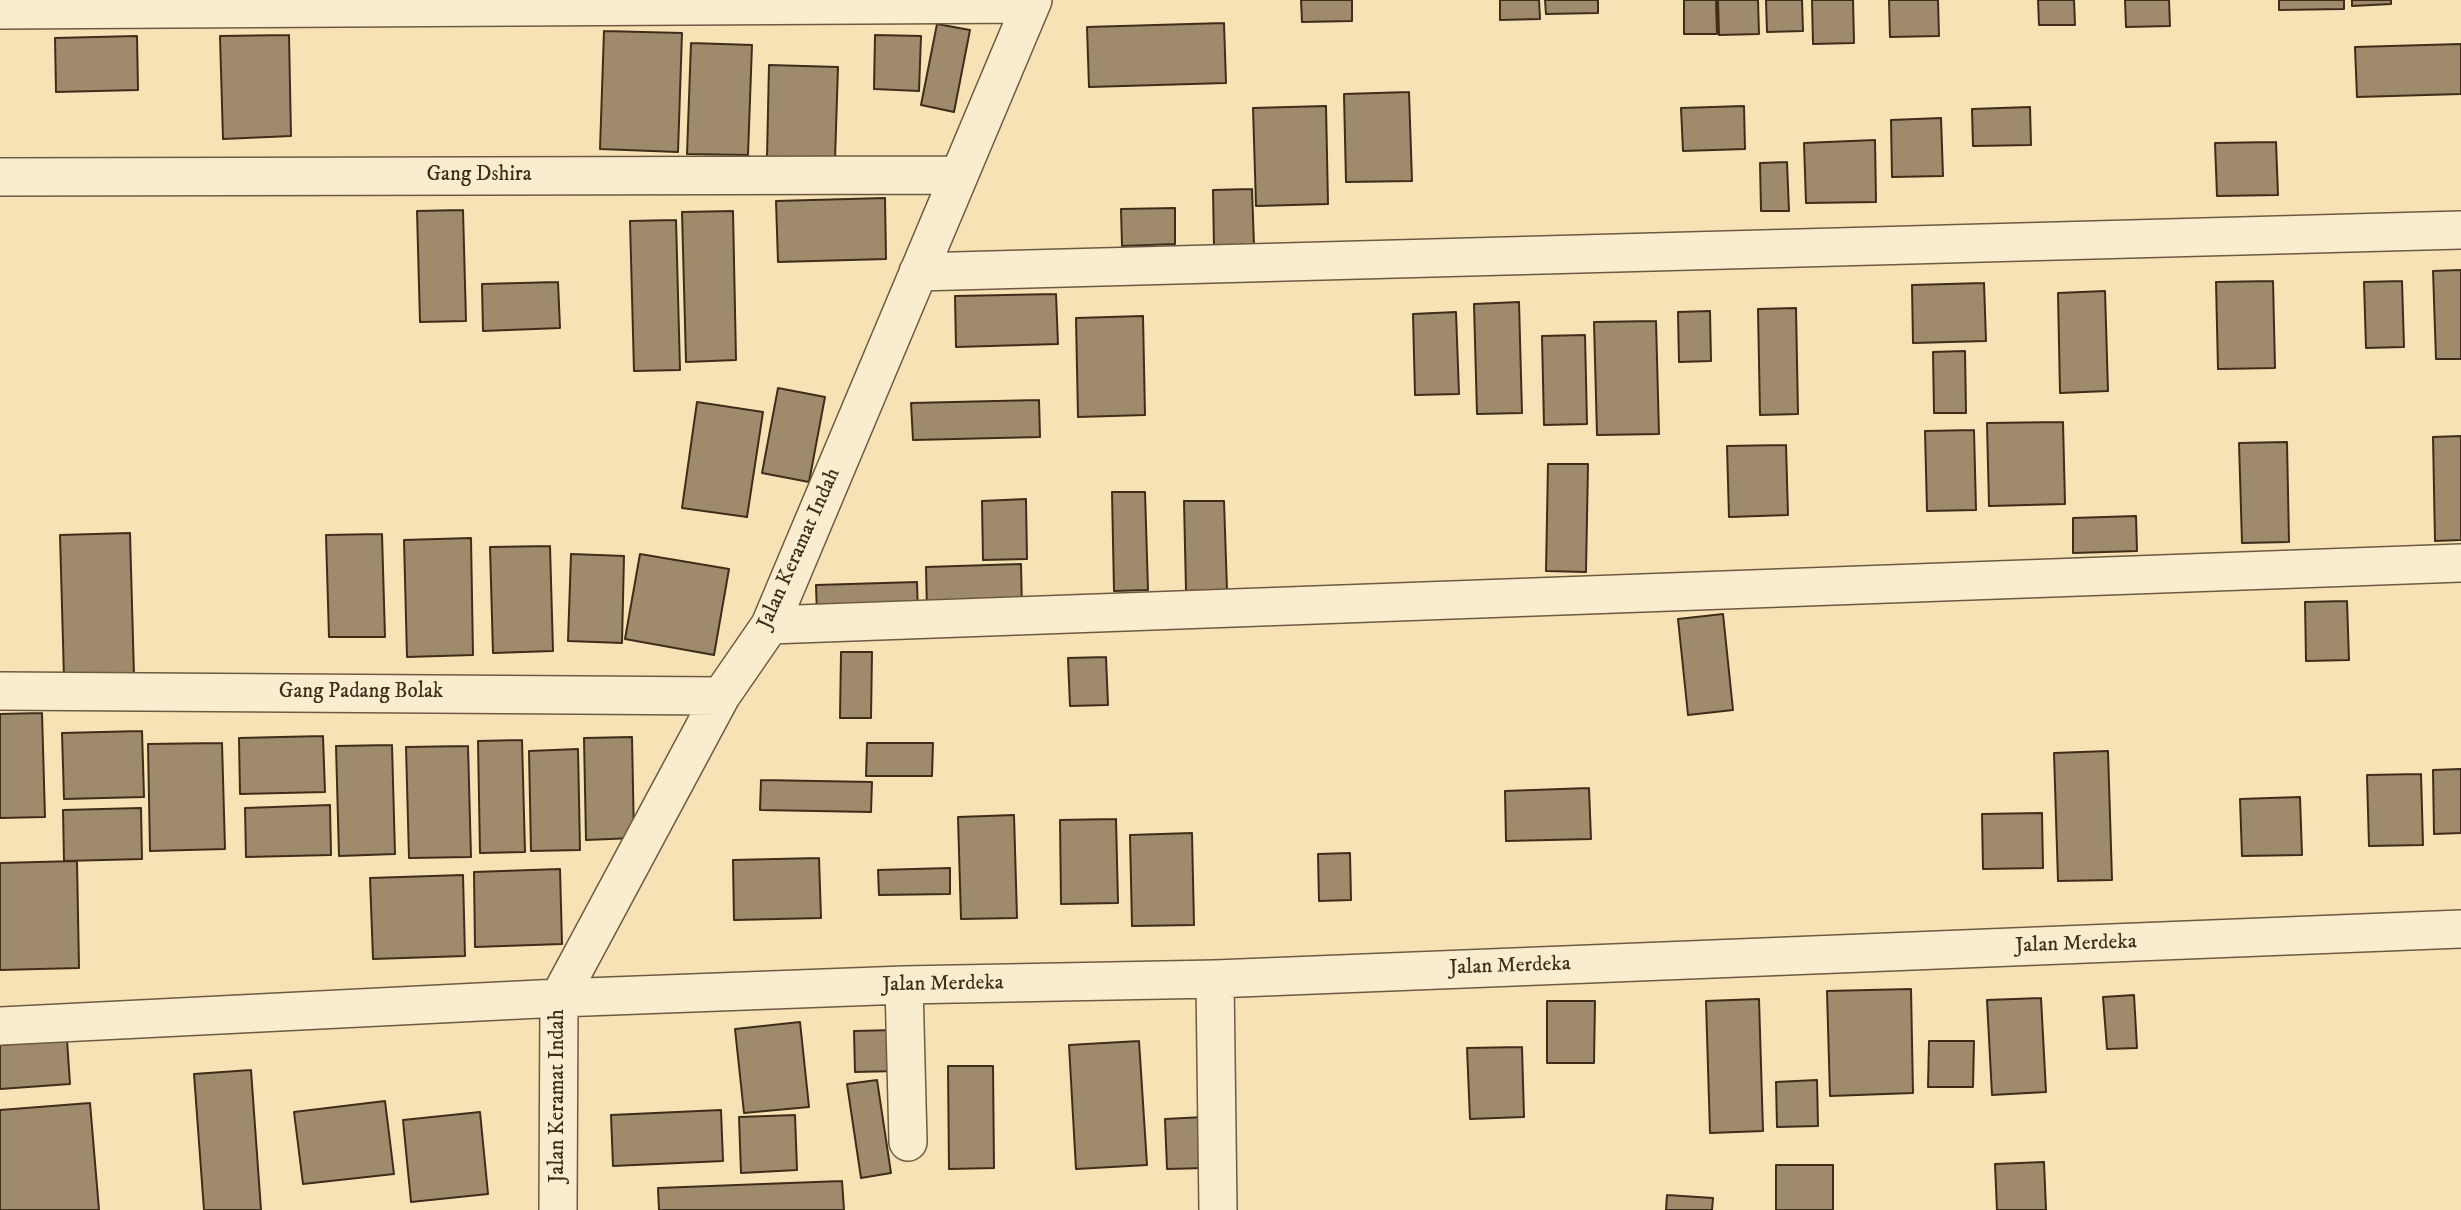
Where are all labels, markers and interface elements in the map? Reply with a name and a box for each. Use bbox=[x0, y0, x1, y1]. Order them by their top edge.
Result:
street label: Gang Dshira bbox=[426, 163, 532, 189]
street label: Jalan Keramat Indah bbox=[753, 465, 847, 633]
street label: Gang Padang Bolak bbox=[279, 680, 443, 706]
street label: Jalan Merdeka bbox=[2015, 930, 2137, 960]
street label: Jalan Merdeka bbox=[1449, 952, 1571, 982]
street label: Jalan Merdeka bbox=[882, 971, 1004, 999]
street label: Jalan Keramat Indah bbox=[546, 1009, 572, 1183]

